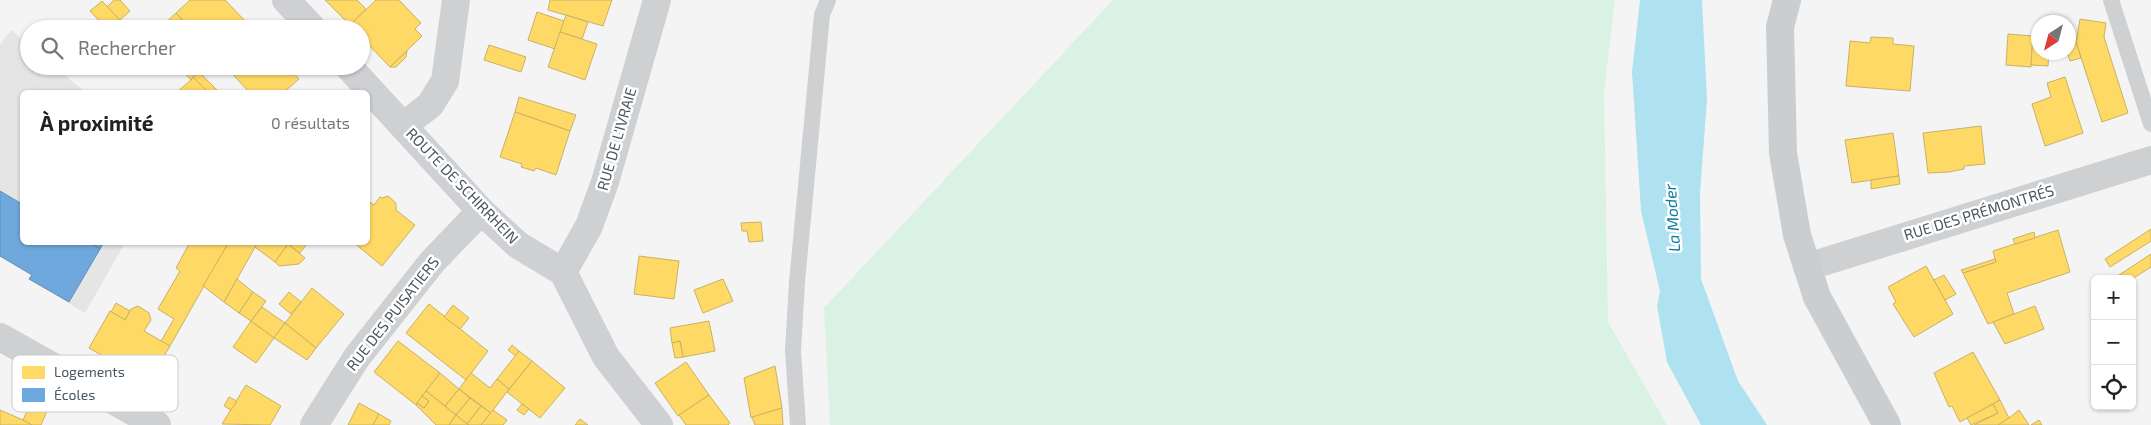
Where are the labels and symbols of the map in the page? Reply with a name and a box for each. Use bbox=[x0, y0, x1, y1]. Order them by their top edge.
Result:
north arrow bbox=[2031, 15, 2076, 60]
street label: RUE DE L'IVRAIE bbox=[593, 85, 639, 192]
street label: ROUTE DE SCHIRRHEIN bbox=[403, 124, 523, 247]
street label: RUE DES PRÉMONTRÉS bbox=[1901, 181, 2056, 243]
water label: La Moder bbox=[1660, 183, 1683, 253]
street label: RUE DES PUISATIERS bbox=[342, 253, 442, 374]
legend bbox=[12, 355, 178, 412]
text: Logements bbox=[54, 363, 125, 380]
text: Écoles bbox=[54, 386, 95, 403]

